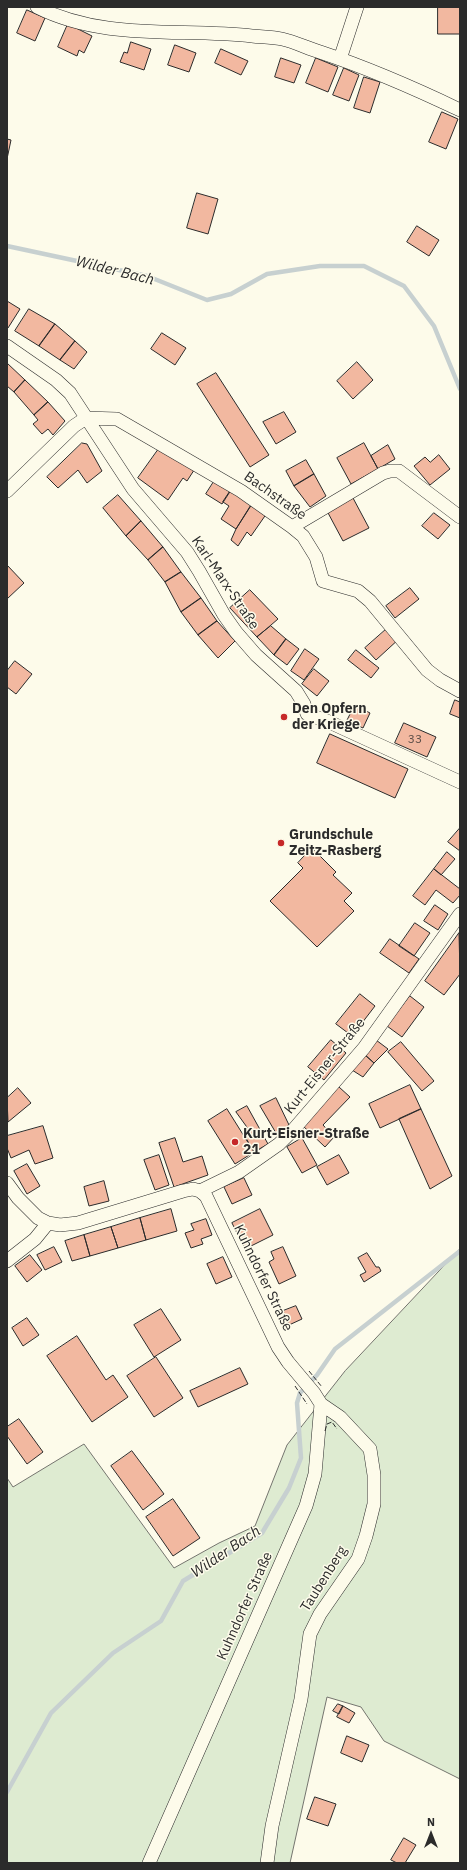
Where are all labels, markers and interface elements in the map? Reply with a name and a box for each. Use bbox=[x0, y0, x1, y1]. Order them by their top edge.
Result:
water label: Wilder Bach bbox=[74, 253, 156, 289]
street label: Bachstraße bbox=[241, 468, 309, 524]
street label: Karl-Marx-Straße bbox=[188, 533, 262, 633]
place label: Den Opfern der Kriege bbox=[292, 701, 367, 734]
marker: Den Opfern der Kriege bbox=[279, 712, 289, 722]
house number: 33 bbox=[408, 733, 422, 747]
place label: Grundschule Zeitz-Rasberg bbox=[289, 827, 381, 860]
marker: Grundschule Zeitz-Rasberg bbox=[276, 838, 286, 848]
street label: Kurt-Eisner-Straße bbox=[281, 1015, 369, 1117]
place label: Kurt-Eisner-Straße 21 bbox=[243, 1126, 369, 1158]
marker: Kurt-Eisner-Straße 21 bbox=[230, 1137, 240, 1147]
street label: Kuhndorfer Straße bbox=[230, 1222, 296, 1334]
water label: Wilder Bach bbox=[188, 1522, 264, 1582]
street label: Taubenberg bbox=[297, 1543, 351, 1615]
street label: Kuhndorfer Straße bbox=[214, 1549, 276, 1663]
north arrow bbox=[411, 1814, 451, 1854]
text: N bbox=[427, 1815, 435, 1829]

